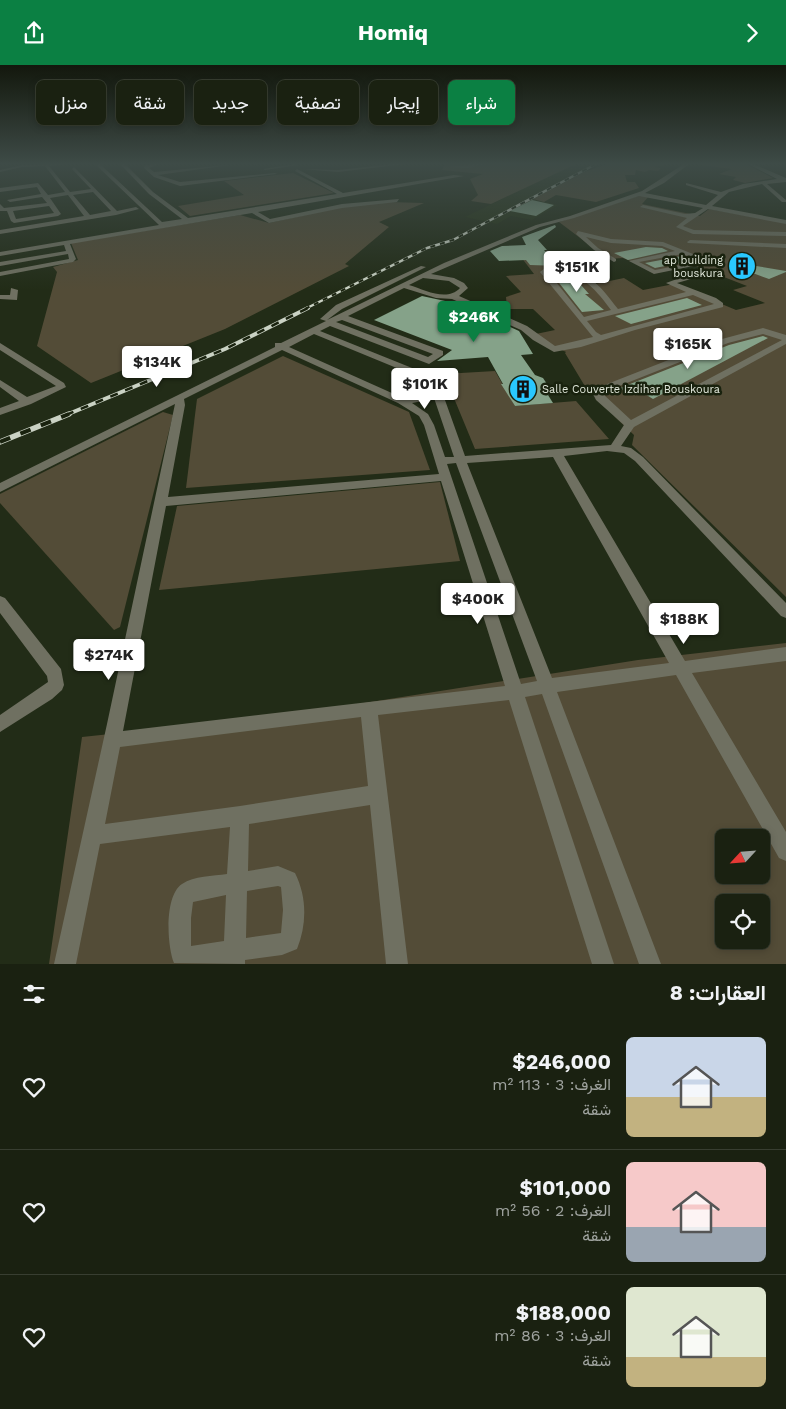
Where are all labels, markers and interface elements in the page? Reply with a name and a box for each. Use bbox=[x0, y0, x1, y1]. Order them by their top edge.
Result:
icon: share bbox=[20, 19, 48, 47]
icon: forward bbox=[738, 19, 766, 47]
text: Homiq bbox=[358, 20, 428, 45]
chip: منزل bbox=[36, 80, 106, 125]
chip: شقة bbox=[116, 80, 184, 125]
chip: جديد bbox=[194, 80, 267, 125]
chip: تصفية bbox=[277, 80, 359, 125]
chip: إيجار bbox=[369, 80, 438, 125]
chip: شراء bbox=[448, 80, 515, 125]
pin: $151K bbox=[542, 251, 612, 293]
building icon: ap building bouskura bbox=[727, 251, 757, 281]
place label: ap building bouskura bbox=[664, 254, 723, 280]
text: $151K bbox=[555, 257, 599, 276]
pin: $246K bbox=[439, 301, 509, 343]
text: $246K bbox=[449, 307, 499, 326]
pin: $165K bbox=[653, 327, 723, 370]
text: $165K bbox=[664, 334, 712, 353]
pin: $134K bbox=[122, 345, 192, 388]
text: $134K bbox=[133, 352, 181, 371]
pin: $101K bbox=[390, 367, 460, 410]
text: $101K bbox=[402, 374, 448, 393]
building icon: Salle Couverte Izdihar Bouskoura bbox=[508, 374, 538, 404]
place label: Salle Couverte Izdihar Bouskoura bbox=[542, 383, 720, 396]
pin: $400K bbox=[443, 583, 513, 625]
text: $400K bbox=[452, 589, 504, 608]
pin: $188K bbox=[649, 603, 719, 645]
text: $188K bbox=[660, 609, 708, 628]
pin: $274K bbox=[74, 639, 144, 681]
text: $274K bbox=[84, 645, 134, 664]
north arrow bbox=[715, 829, 770, 884]
map controls bbox=[715, 829, 770, 949]
button: locate bbox=[715, 894, 770, 949]
icon: filters bbox=[20, 980, 48, 1008]
text: العقارات: 8 bbox=[670, 980, 766, 1005]
text: $246,000 bbox=[512, 1049, 611, 1074]
icon: home bbox=[666, 1057, 726, 1117]
icon: heart bbox=[20, 1073, 48, 1101]
text: الغرف: 3 · 113 m² bbox=[492, 1075, 611, 1094]
text: شقة bbox=[582, 1100, 611, 1119]
text: $101,000 bbox=[519, 1175, 611, 1200]
icon: home bbox=[666, 1182, 726, 1242]
icon: heart bbox=[20, 1198, 48, 1226]
text: الغرف: 2 · 56 m² bbox=[495, 1201, 611, 1220]
text: شقة bbox=[582, 1226, 611, 1245]
text: $188,000 bbox=[516, 1300, 611, 1325]
icon: home bbox=[666, 1307, 726, 1367]
icon: heart bbox=[20, 1323, 48, 1351]
text: الغرف: 3 · 86 m² bbox=[494, 1326, 611, 1345]
text: شقة bbox=[582, 1351, 611, 1370]

